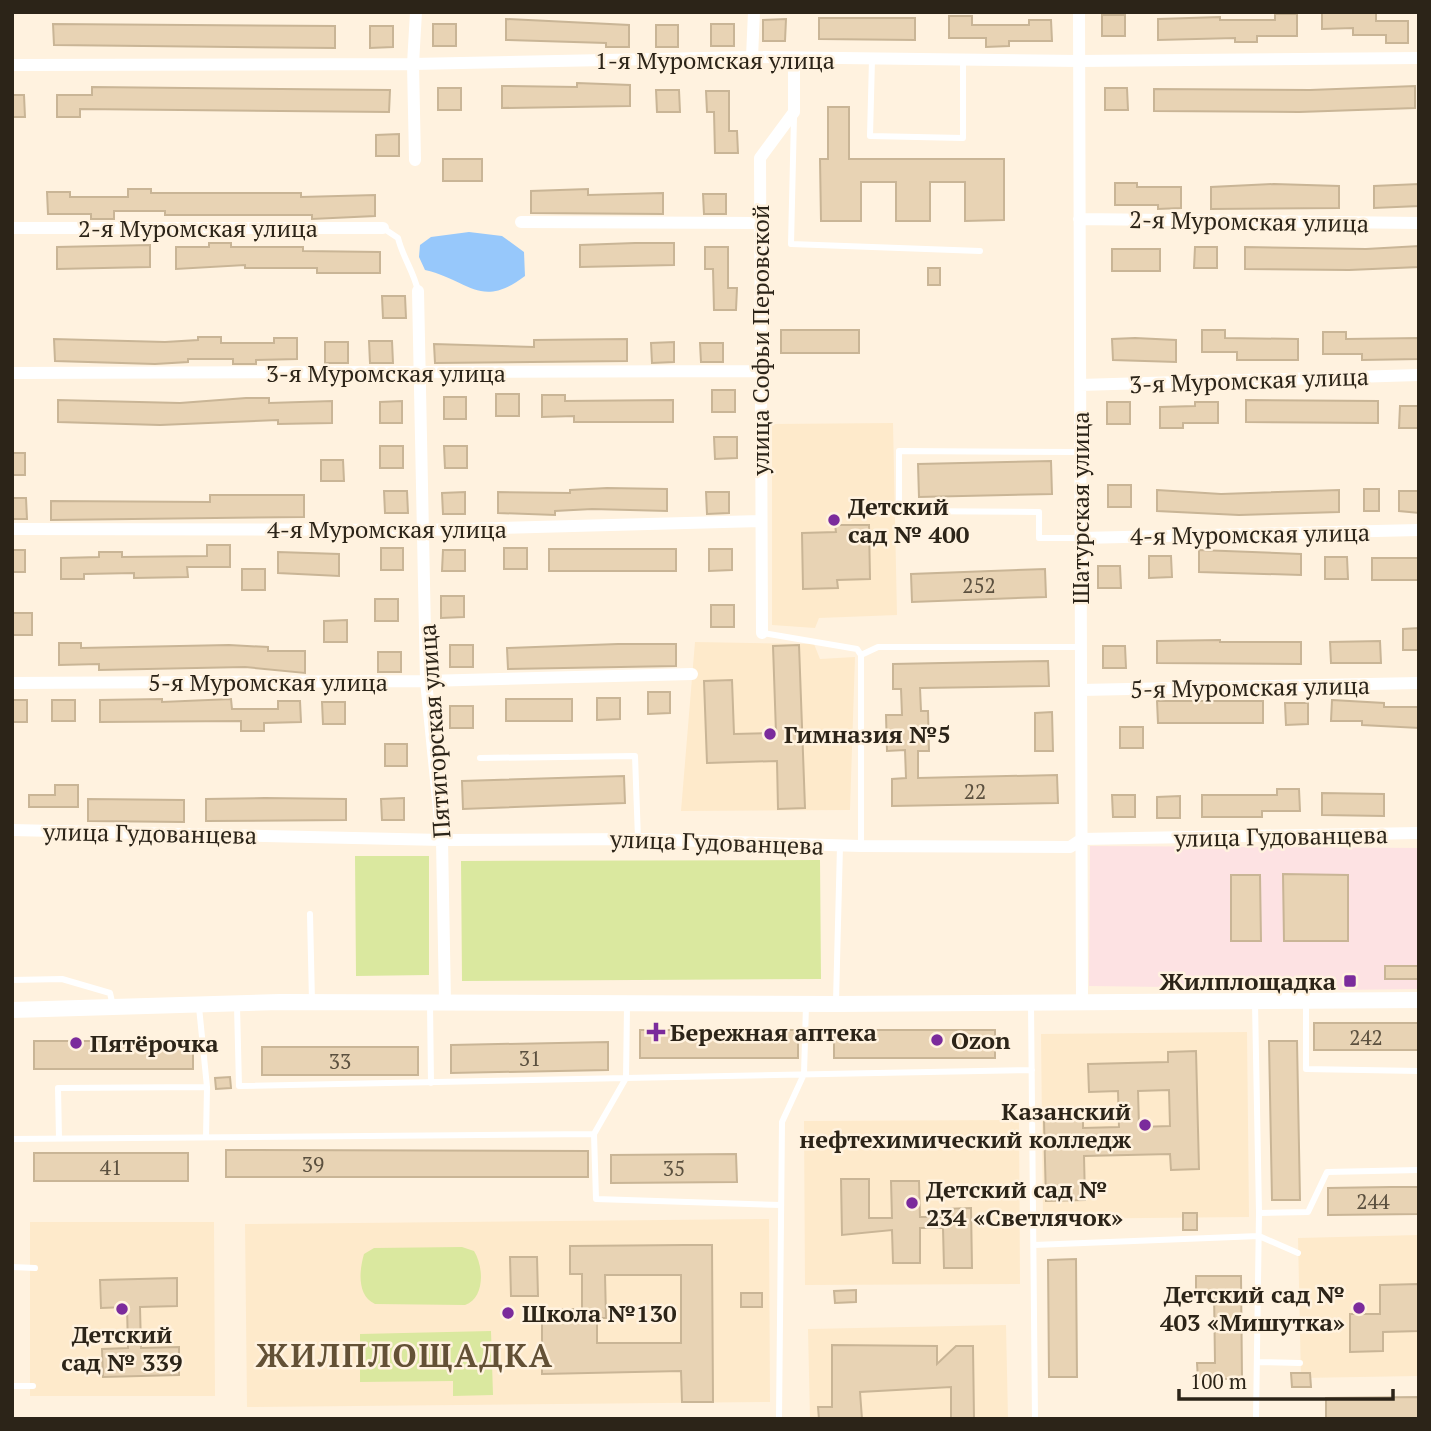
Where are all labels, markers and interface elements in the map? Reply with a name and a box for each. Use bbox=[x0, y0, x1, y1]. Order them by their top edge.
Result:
street label: 1-я Муромская улица bbox=[595, 44, 835, 76]
street label: 2-я Муромская улица bbox=[1129, 203, 1369, 239]
street label: улица Софьи Перовской bbox=[744, 205, 776, 476]
street label: 2-я Муромская улица bbox=[78, 212, 318, 244]
street label: 3-я Муромская улица bbox=[266, 357, 506, 389]
street label: 3-я Муромская улица bbox=[1129, 360, 1369, 400]
street label: Шатурская улица bbox=[1064, 411, 1096, 605]
place label: Детский сад № 400 bbox=[848, 490, 970, 550]
marker: Детский сад № 400 bbox=[826, 512, 842, 528]
street label: 4-я Муромская улица bbox=[267, 513, 507, 545]
street label: 4-я Муромская улица bbox=[1130, 516, 1370, 552]
house number: 252 bbox=[962, 571, 996, 599]
street label: Пятигорская улица bbox=[411, 623, 457, 839]
street label: 5-я Муромская улица bbox=[148, 666, 388, 698]
street label: 5-я Муромская улица bbox=[1130, 669, 1370, 705]
place label: Гимназия №5 bbox=[784, 718, 951, 750]
marker: Гимназия №5 bbox=[762, 726, 778, 742]
house number: 22 bbox=[964, 777, 986, 805]
street label: улица Гудованцева bbox=[42, 815, 257, 851]
street label: улица Гудованцева bbox=[1173, 818, 1388, 854]
street label: улица Гудованцева bbox=[609, 822, 824, 862]
place label: Жилплощадка bbox=[1159, 965, 1337, 997]
marker: Жилплощадка bbox=[1342, 973, 1358, 989]
place label: Бережная аптека bbox=[670, 1016, 878, 1048]
house number: 242 bbox=[1349, 1023, 1383, 1051]
marker: Бережная аптека bbox=[648, 1024, 664, 1040]
place label: Ozon bbox=[951, 1024, 1011, 1056]
place label: Пятёрочка bbox=[90, 1027, 219, 1059]
marker: Ozon bbox=[929, 1032, 945, 1048]
marker: Пятёрочка bbox=[68, 1035, 84, 1051]
house number: 31 bbox=[519, 1044, 541, 1072]
house number: 33 bbox=[329, 1047, 351, 1075]
place label: Казанский нефтехимический колледж bbox=[799, 1095, 1132, 1155]
marker: Казанский нефтехимический колледж bbox=[1137, 1117, 1153, 1133]
house number: 39 bbox=[302, 1150, 324, 1178]
house number: 41 bbox=[100, 1153, 122, 1181]
house number: 35 bbox=[663, 1154, 685, 1182]
place label: Детский сад № 234 «Светлячок» bbox=[926, 1173, 1123, 1233]
house number: 244 bbox=[1356, 1187, 1391, 1215]
marker: Детский сад № 234 «Светлячок» bbox=[904, 1195, 920, 1211]
place label: Детский сад № 403 «Мишутка» bbox=[1160, 1278, 1345, 1338]
place label: Школа №130 bbox=[522, 1297, 677, 1329]
marker: Детский сад № 403 «Мишутка» bbox=[1351, 1300, 1367, 1316]
marker: Детский сад № 339 bbox=[114, 1301, 130, 1317]
marker: Школа №130 bbox=[500, 1305, 516, 1321]
place label: Детский сад № 339 bbox=[61, 1318, 183, 1378]
district label: ЖИЛПЛОЩАДКА bbox=[256, 1334, 554, 1376]
scale bar bbox=[1179, 1358, 1392, 1402]
text: 100 m bbox=[1190, 1367, 1247, 1395]

